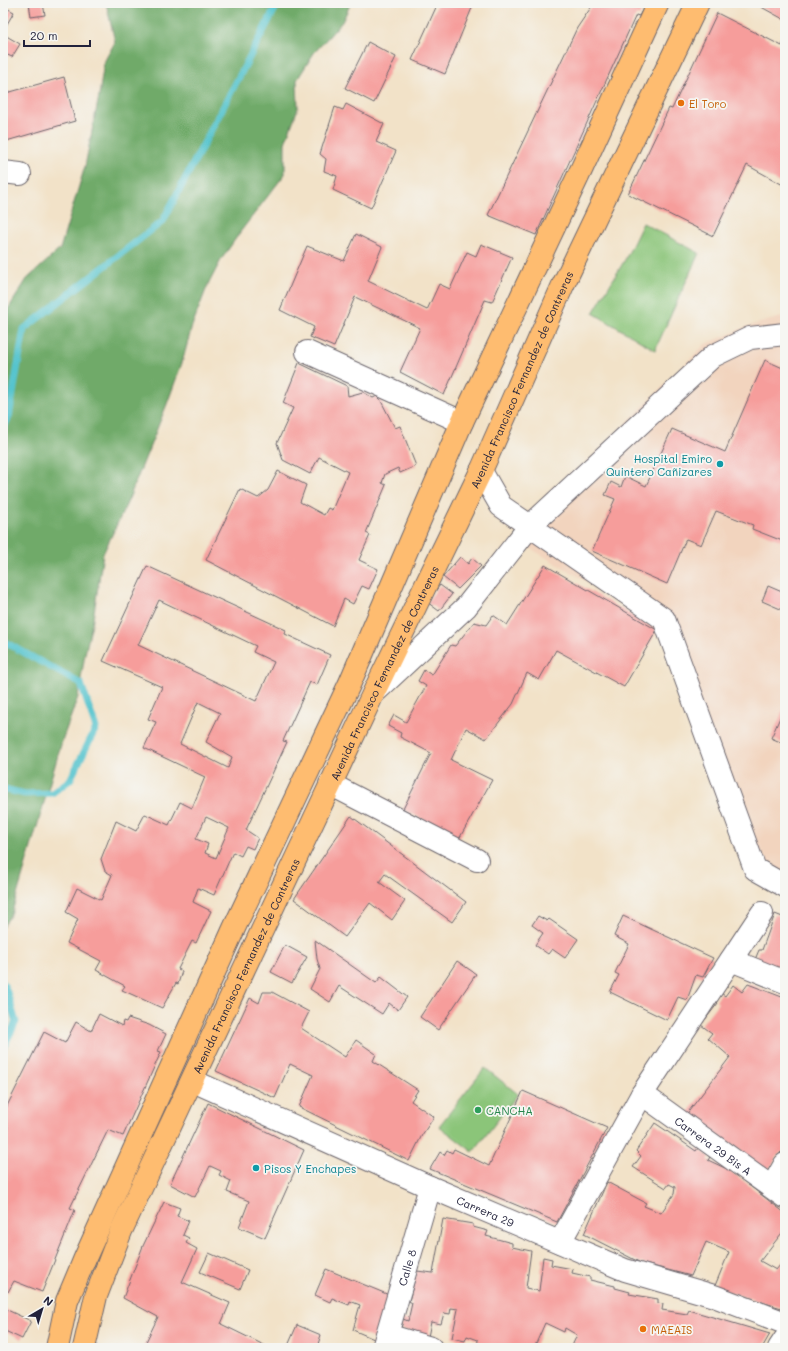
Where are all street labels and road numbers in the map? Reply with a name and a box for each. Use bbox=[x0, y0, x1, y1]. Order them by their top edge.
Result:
street label: Avenida Francisco Fernandez de Contreras bbox=[466, 268, 576, 491]
street label: Avenida Francisco Fernandez de Contreras bbox=[326, 563, 442, 783]
street label: Avenida Francisco Fernandez de Contreras bbox=[189, 856, 302, 1076]
street label: Carrera 29 Bis A bbox=[672, 1113, 755, 1178]
street label: Carrera 29 bbox=[454, 1192, 517, 1230]
street label: Calle 8 bbox=[394, 1247, 419, 1287]

